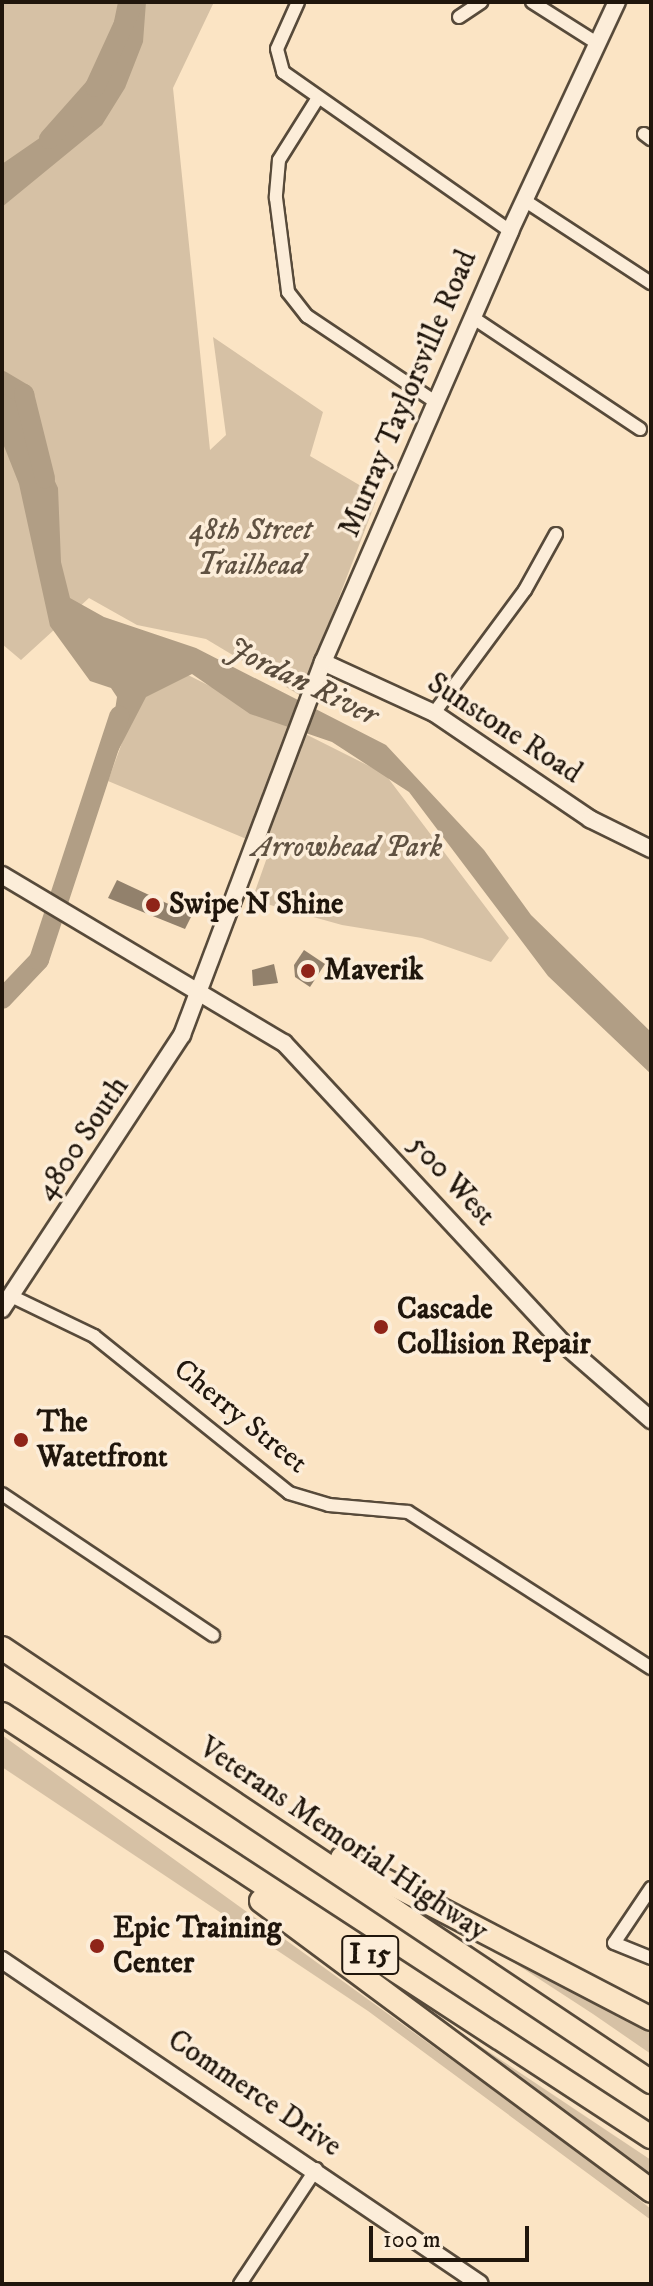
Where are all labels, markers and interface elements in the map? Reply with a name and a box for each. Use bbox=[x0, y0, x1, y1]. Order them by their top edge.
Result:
street label: Murray Taylorsville Road bbox=[332, 245, 486, 543]
park label: 48th Street Trailhead bbox=[190, 513, 312, 584]
water label: Jordan River bbox=[220, 629, 384, 735]
street label: Sunstone Road bbox=[420, 666, 588, 792]
park label: Arrowhead Park bbox=[252, 830, 442, 866]
place label: Swipe N Shine bbox=[169, 887, 344, 923]
marker: Swipe N Shine bbox=[144, 896, 162, 914]
place label: Maverik bbox=[324, 953, 423, 989]
marker: Maverik bbox=[299, 962, 317, 980]
street label: 4800 South bbox=[29, 1070, 137, 1208]
street label: 500 West bbox=[400, 1128, 502, 1234]
place label: Cascade Collision Repair bbox=[397, 1292, 591, 1362]
marker: Cascade Collision Repair bbox=[372, 1318, 390, 1336]
street label: Cherry Street bbox=[166, 1352, 314, 1482]
place label: The Watetfront bbox=[37, 1405, 168, 1476]
marker: The Watetfront bbox=[12, 1431, 30, 1449]
street label: Veterans Memorial Highway bbox=[192, 1730, 494, 1950]
place label: Epic Training Center bbox=[113, 1911, 281, 1982]
road number: I 15 bbox=[340, 1931, 400, 1979]
marker: Epic Training Center bbox=[88, 1937, 106, 1955]
street label: Commerce Drive bbox=[160, 2023, 348, 2165]
scale bar bbox=[373, 2210, 533, 2260]
text: 100 m bbox=[383, 2225, 441, 2255]

